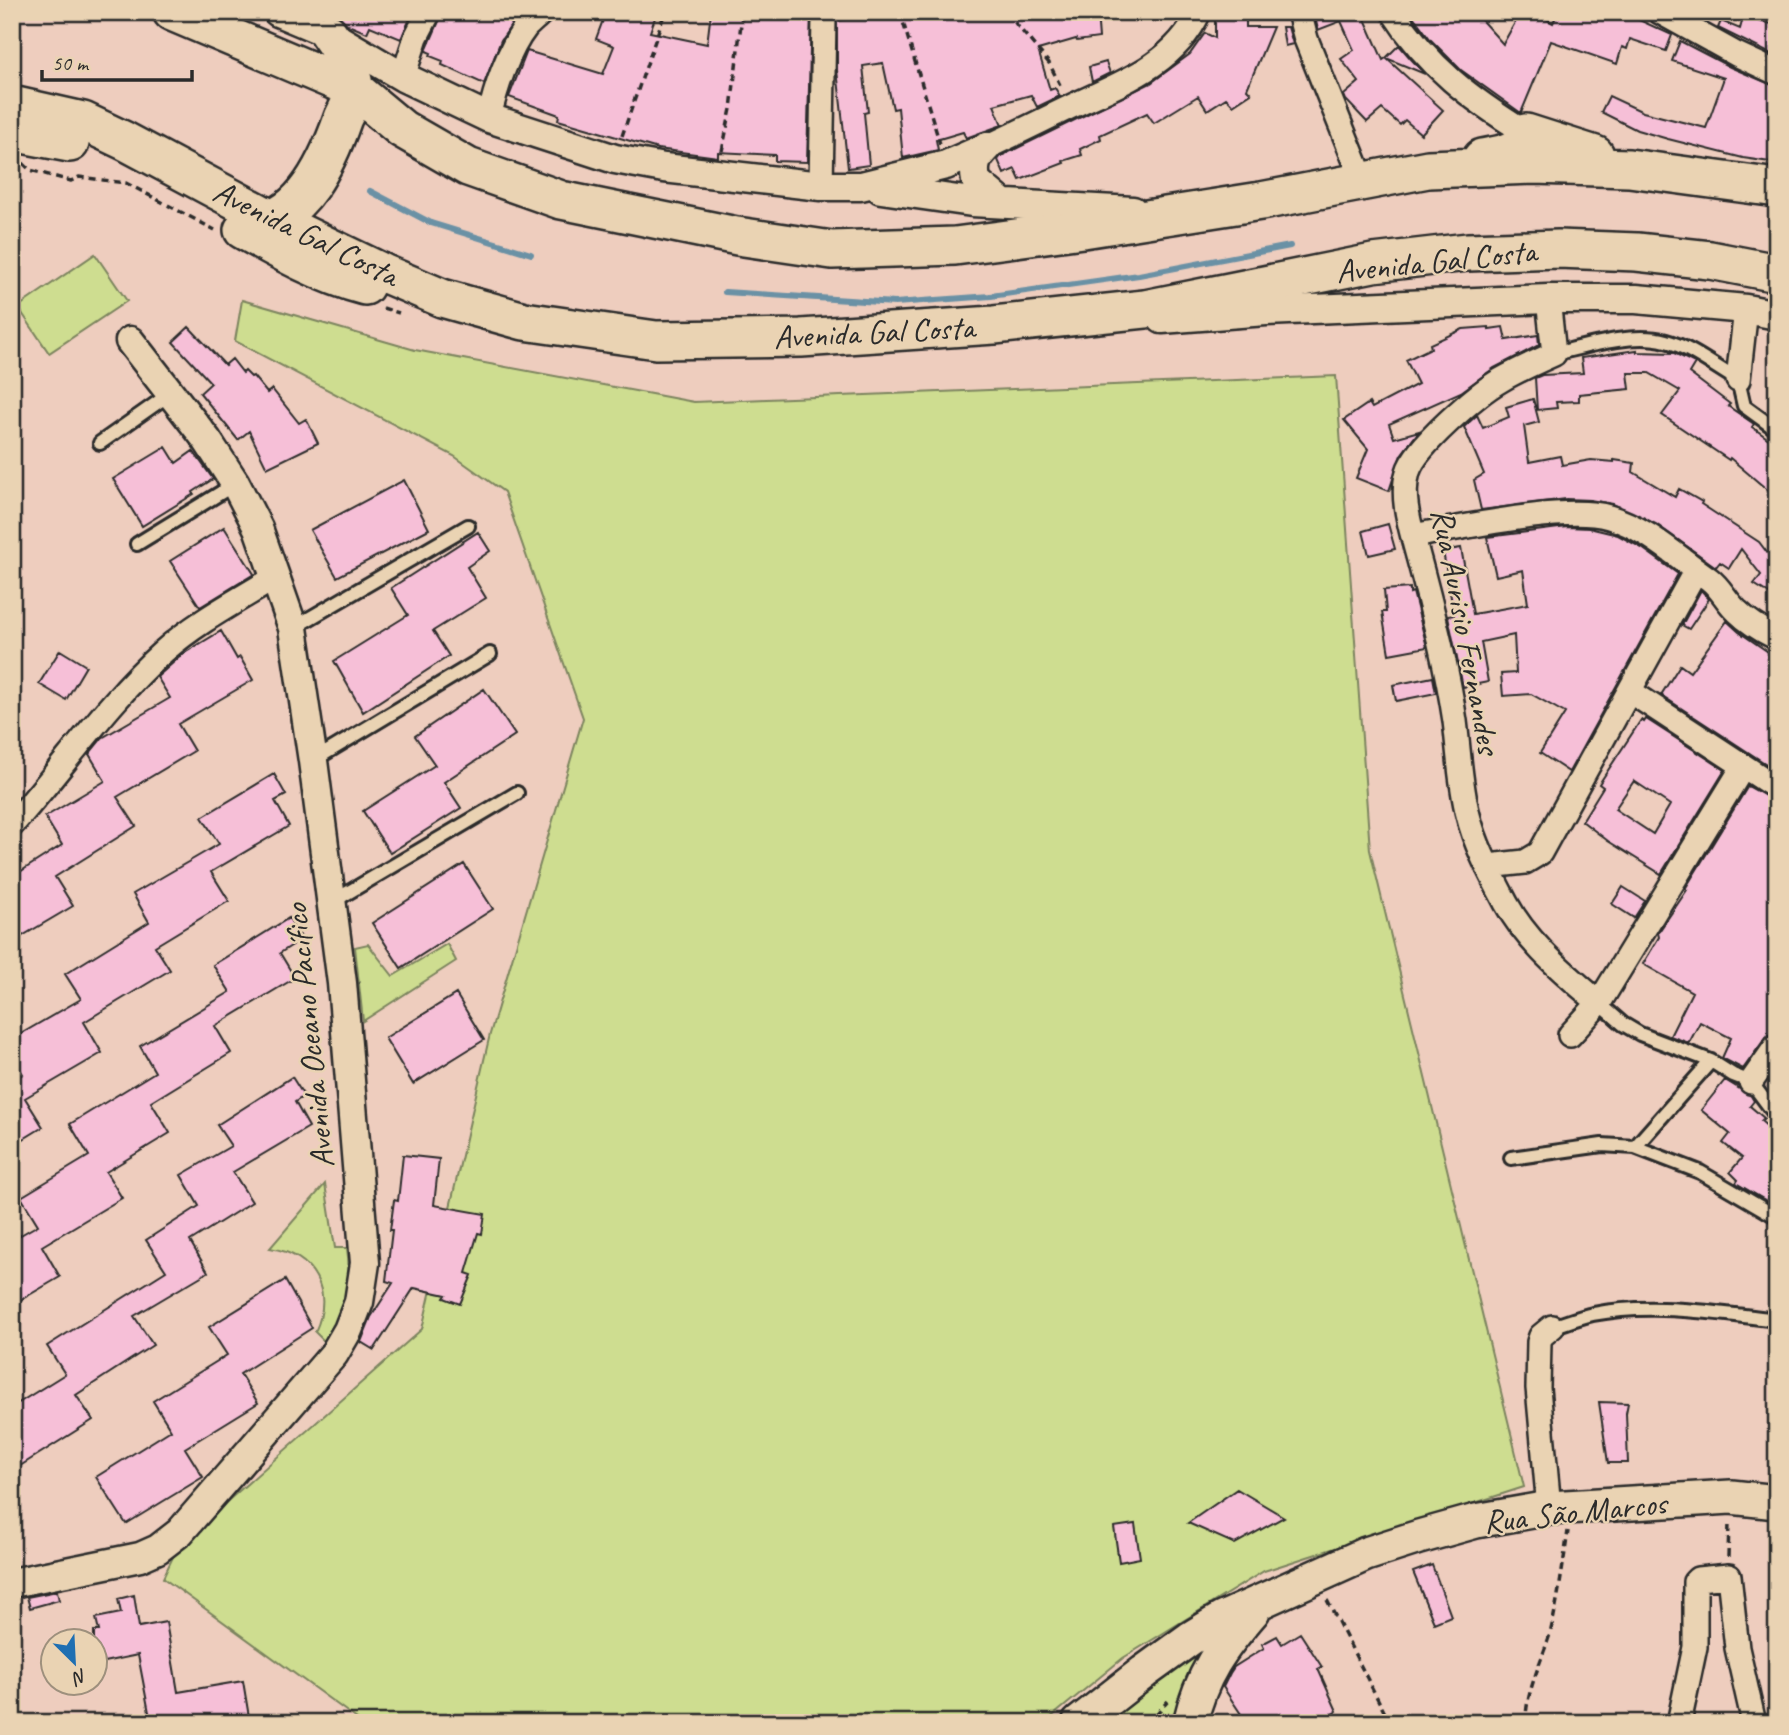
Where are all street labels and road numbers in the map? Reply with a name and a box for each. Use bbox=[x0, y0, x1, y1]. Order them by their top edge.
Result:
street label: Avenida Gal Costa bbox=[207, 170, 408, 297]
street label: Avenida Gal Costa bbox=[1334, 229, 1541, 292]
street label: Avenida Gal Costa bbox=[773, 306, 978, 358]
street label: Rua Aurisio Fernandes bbox=[1422, 505, 1511, 760]
street label: Avenida Oceano Pacífico bbox=[274, 899, 344, 1170]
street label: Rua São Marcos bbox=[1481, 1481, 1671, 1542]

